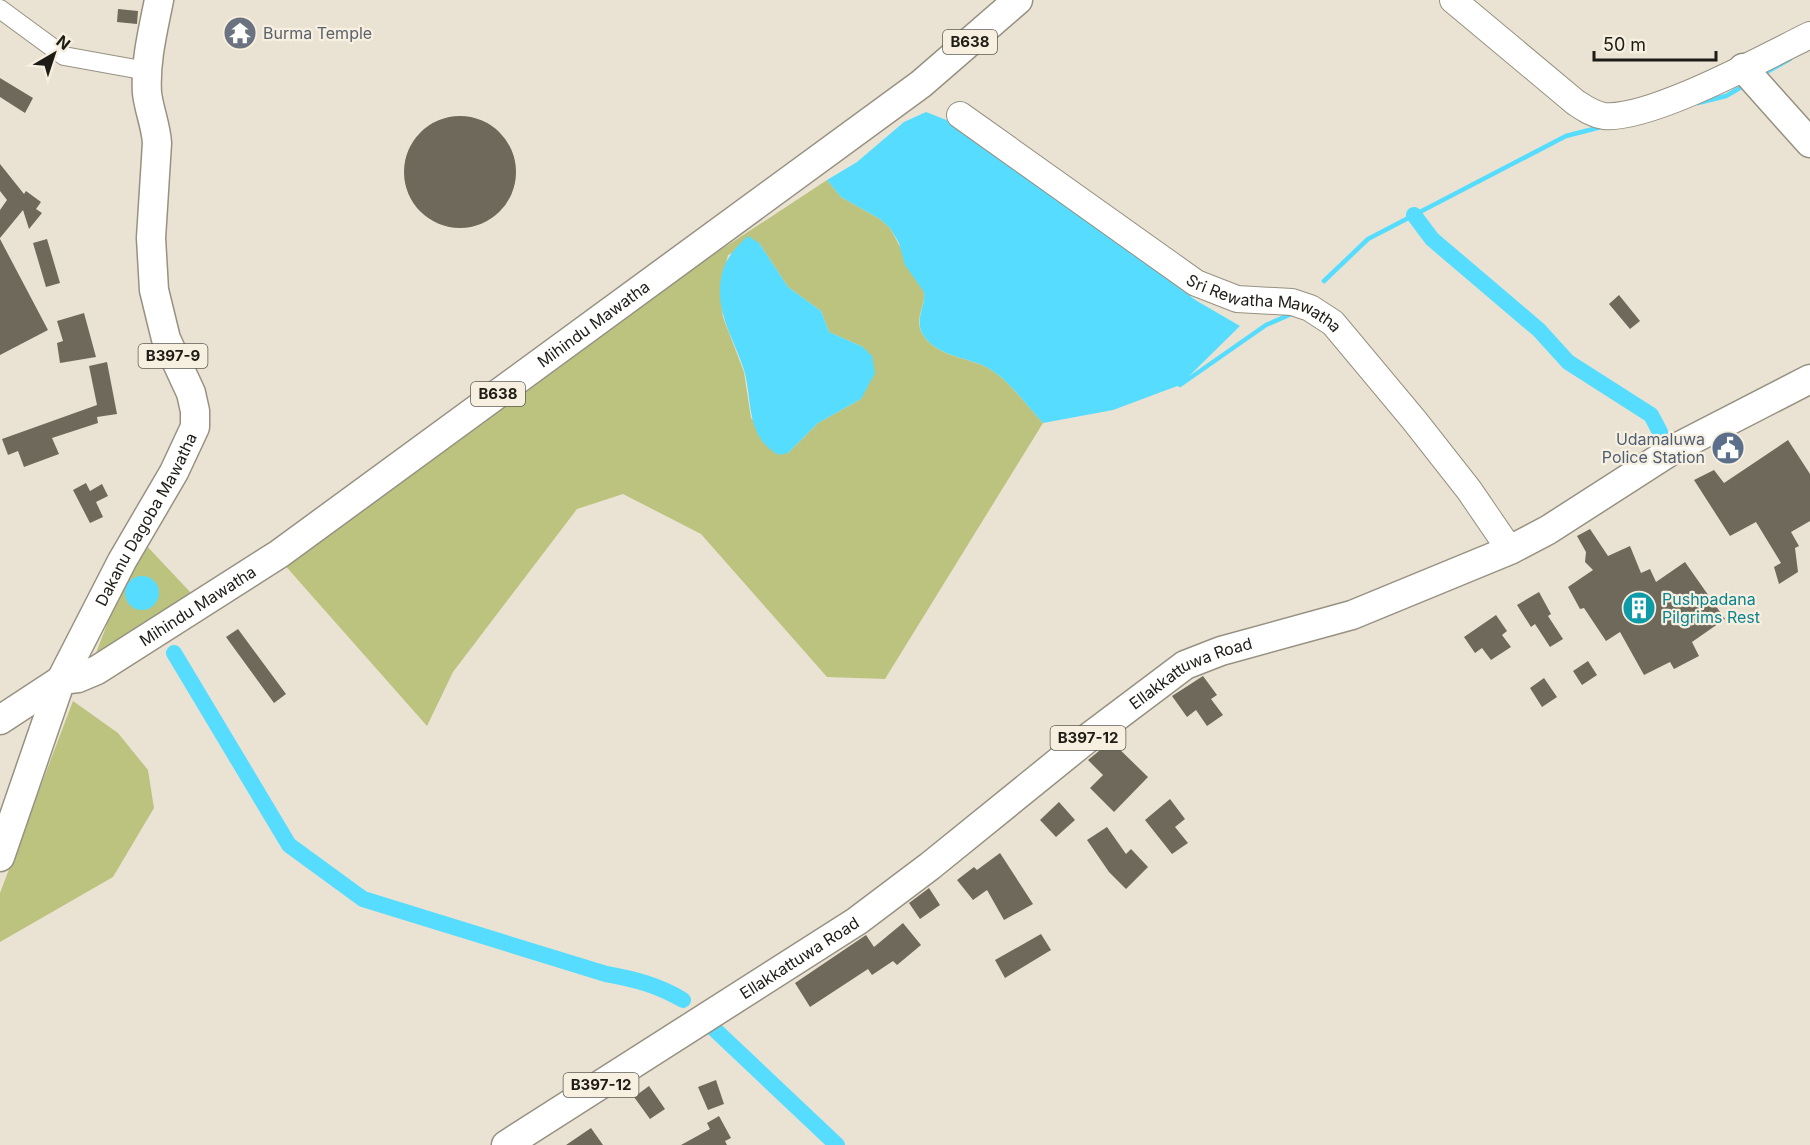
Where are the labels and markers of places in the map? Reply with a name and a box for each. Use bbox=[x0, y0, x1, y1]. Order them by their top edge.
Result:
temple icon: Burma Temple bbox=[222, 15, 258, 51]
place label: Burma Temple bbox=[263, 23, 372, 43]
place label: Udamaluwa Police Station bbox=[1602, 429, 1705, 467]
public building icon: Udamaluwa Police Station bbox=[1710, 430, 1746, 466]
place label: Pushpadana Pilgrims Rest bbox=[1662, 589, 1760, 627]
building icon: Pushpadana Pilgrims Rest bbox=[1621, 590, 1657, 626]

